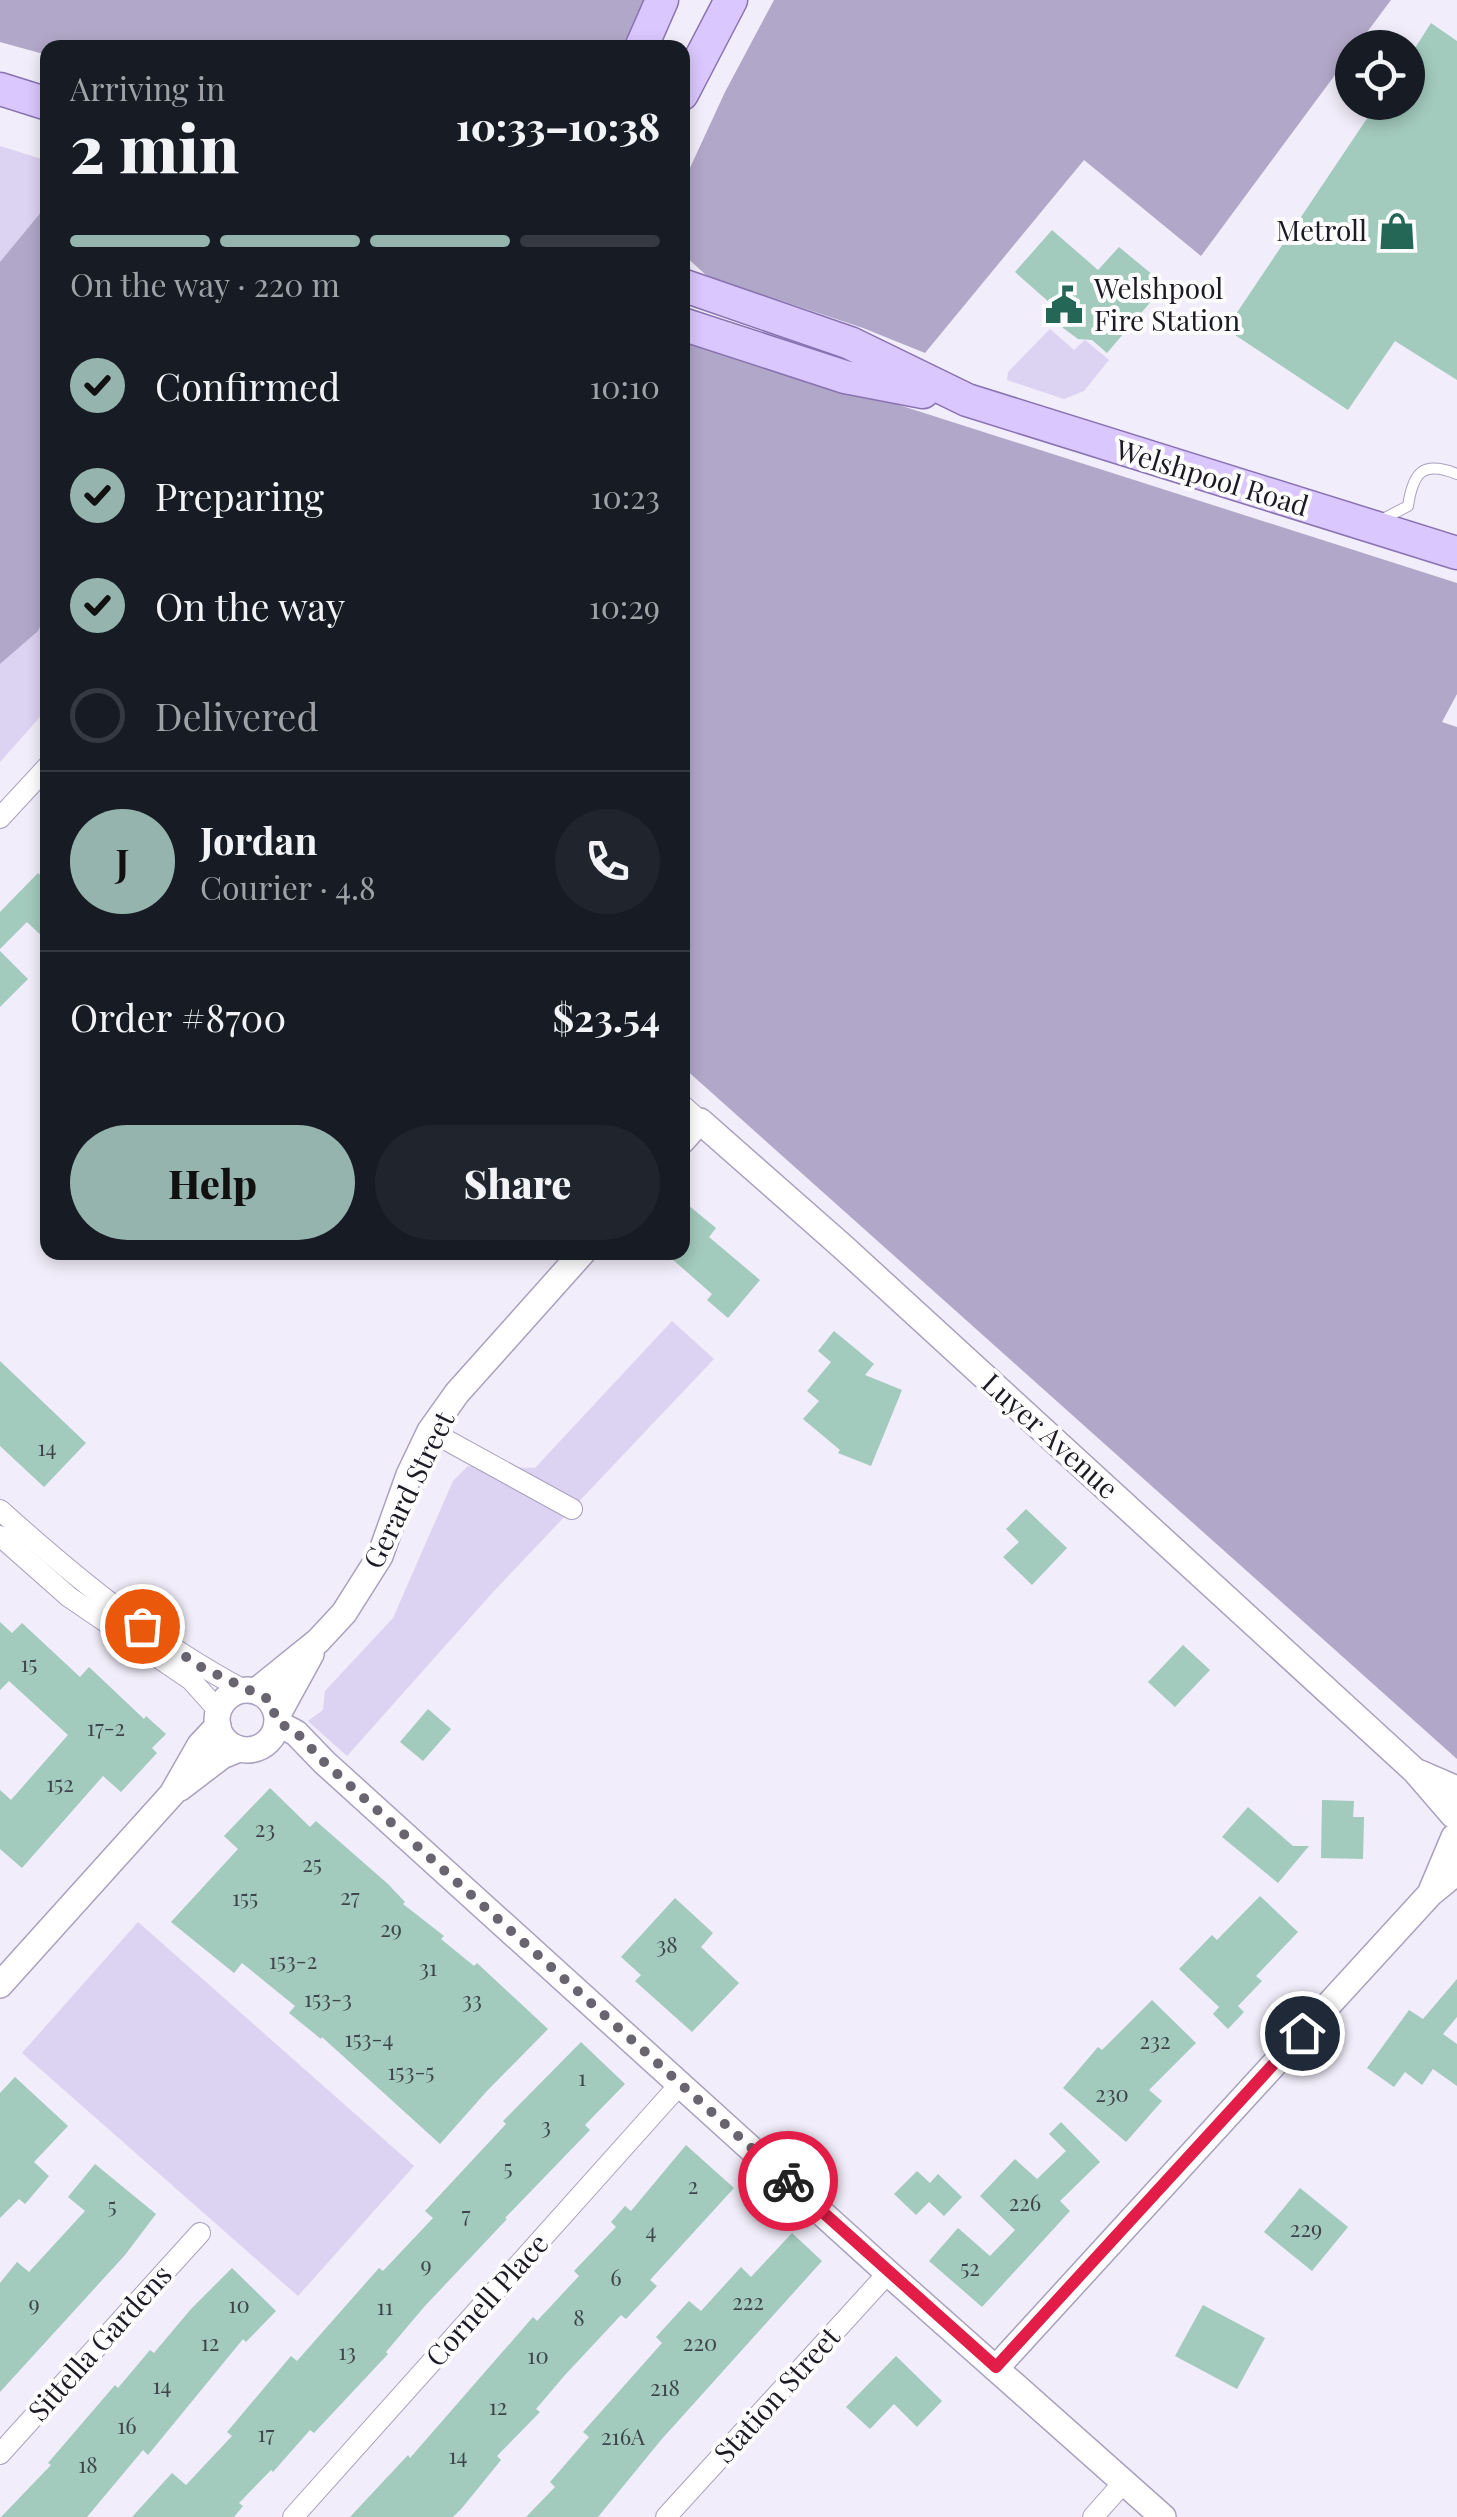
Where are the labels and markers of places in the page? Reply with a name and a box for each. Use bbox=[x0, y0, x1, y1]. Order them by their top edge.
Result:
shop icon: Metroll bbox=[1376, 210, 1418, 252]
place label: Metroll bbox=[1276, 211, 1367, 248]
place label: Welshpool Fire Station bbox=[1093, 269, 1241, 338]
public building icon: Welshpool Fire Station bbox=[1043, 284, 1085, 326]
pin bbox=[100, 1584, 185, 1669]
pin bbox=[1260, 1991, 1345, 2076]

